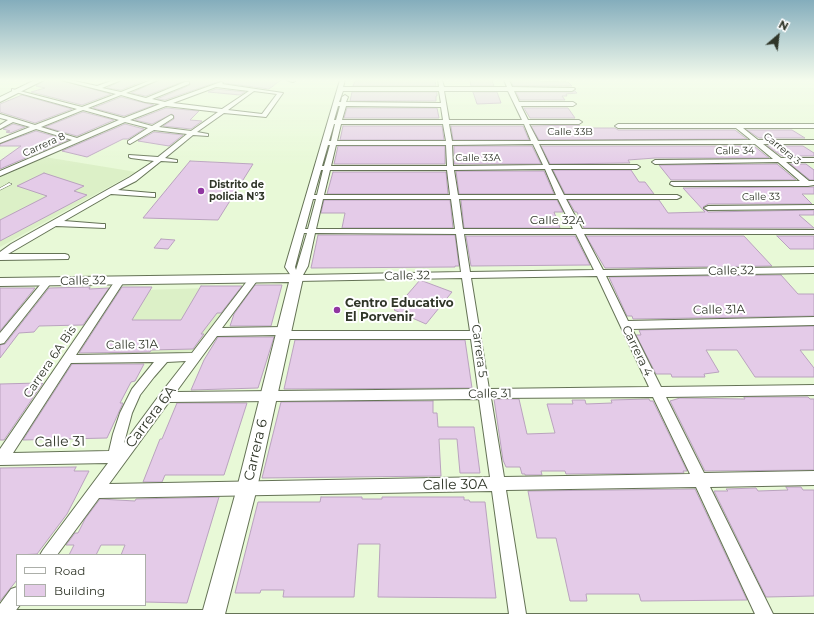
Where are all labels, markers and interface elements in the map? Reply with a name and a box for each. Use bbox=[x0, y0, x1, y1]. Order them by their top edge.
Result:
north arrow bbox=[758, 16, 798, 56]
text: N bbox=[776, 17, 791, 34]
street label: Calle 33B bbox=[547, 126, 593, 138]
street label: Carrera 8 bbox=[21, 130, 67, 160]
street label: Carrera 3 bbox=[761, 130, 803, 168]
street label: Calle 34 bbox=[715, 145, 755, 157]
street label: Calle 33A bbox=[455, 152, 501, 164]
place label: Distrito de policia N°3 bbox=[209, 179, 265, 202]
marker: Distrito de policia N°3 bbox=[196, 186, 206, 196]
street label: Calle 33 bbox=[742, 191, 780, 203]
street label: Calle 32A bbox=[530, 213, 584, 227]
street label: Calle 32 bbox=[708, 263, 754, 279]
street label: Calle 32 bbox=[384, 268, 430, 284]
street label: Calle 32 bbox=[60, 273, 106, 289]
place label: Centro Educativo El Porvenir bbox=[345, 296, 454, 324]
street label: Calle 31A bbox=[693, 302, 745, 318]
marker: Centro Educativo El Porvenir bbox=[332, 305, 342, 315]
street label: Carrera 6A Bis bbox=[21, 323, 79, 401]
street label: Carrera 4 bbox=[619, 323, 655, 379]
street label: Carrera 5 bbox=[468, 324, 490, 378]
street label: Calle 31A bbox=[106, 337, 158, 353]
street label: Carrera 6A bbox=[122, 383, 180, 451]
street label: Calle 31 bbox=[468, 386, 512, 402]
street label: Carrera 6 bbox=[241, 417, 271, 483]
street label: Calle 31 bbox=[35, 433, 85, 451]
street label: Calle 30A bbox=[422, 476, 488, 494]
legend bbox=[16, 554, 146, 606]
text: Road bbox=[54, 563, 85, 578]
text: Building bbox=[54, 583, 105, 598]

